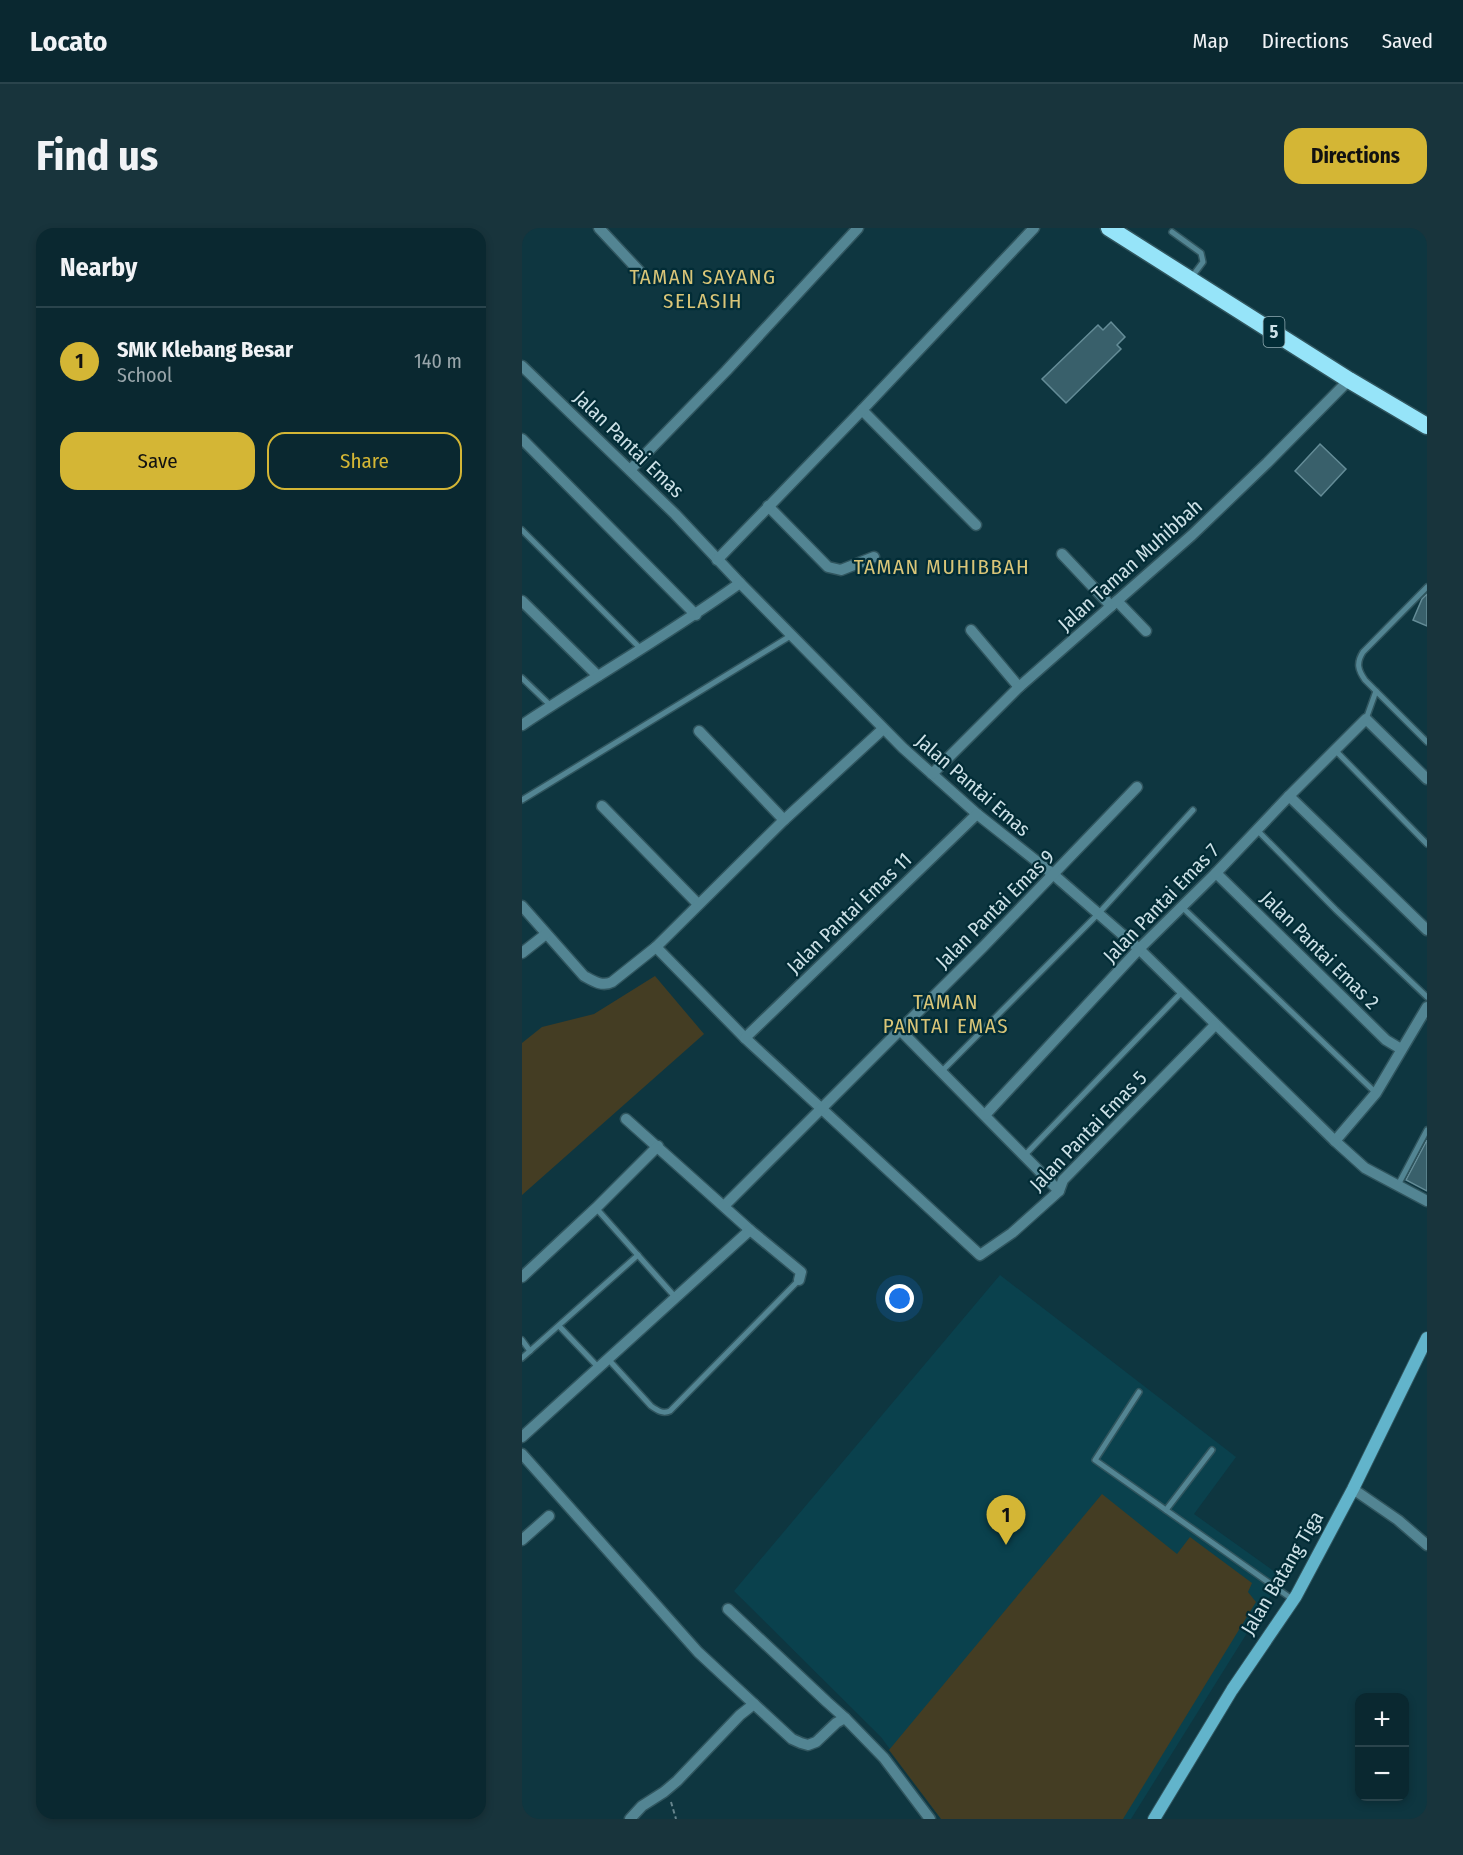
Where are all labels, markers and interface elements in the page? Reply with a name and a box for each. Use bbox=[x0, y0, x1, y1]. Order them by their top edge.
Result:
text: Locato bbox=[30, 25, 108, 58]
text: Map bbox=[1192, 28, 1229, 54]
text: Directions bbox=[1262, 28, 1349, 54]
text: Saved bbox=[1382, 28, 1433, 54]
button: Directions bbox=[1284, 128, 1427, 184]
text: Find us bbox=[36, 131, 158, 181]
text: Nearby bbox=[60, 252, 137, 283]
district label: TAMAN SAYANG SELASIH bbox=[630, 264, 776, 314]
road number: 5 bbox=[1264, 317, 1284, 347]
text: SMK Klebang Besar bbox=[117, 336, 293, 363]
text: 1 bbox=[75, 349, 84, 373]
text: 140 m bbox=[414, 349, 462, 373]
text: School bbox=[117, 363, 172, 387]
street label: Jalan Pantai Emas bbox=[569, 385, 689, 503]
button: Save bbox=[60, 432, 255, 490]
button: Share bbox=[267, 432, 462, 490]
street label: Jalan Taman Muhibbah bbox=[1053, 494, 1207, 636]
district label: TAMAN MUHIBBAH bbox=[854, 554, 1030, 580]
street label: Jalan Pantai Emas bbox=[911, 729, 1035, 841]
street label: Jalan Pantai Emas 7 bbox=[1098, 838, 1224, 968]
street label: Jalan Pantai Emas 9 bbox=[931, 845, 1059, 973]
street label: Jalan Pantai Emas 11 bbox=[782, 847, 916, 979]
street label: Jalan Pantai Emas 2 bbox=[1256, 886, 1384, 1014]
district label: TAMAN PANTAI EMAS bbox=[883, 989, 1009, 1039]
street label: Jalan Pantai Emas 5 bbox=[1025, 1066, 1151, 1196]
your location bbox=[885, 1284, 914, 1313]
pin: 1 bbox=[986, 1496, 1026, 1545]
street label: Jalan Batang Tiga bbox=[1236, 1507, 1328, 1639]
map controls bbox=[1355, 1693, 1409, 1801]
button: + bbox=[1355, 1693, 1409, 1747]
button: − bbox=[1355, 1747, 1409, 1801]

